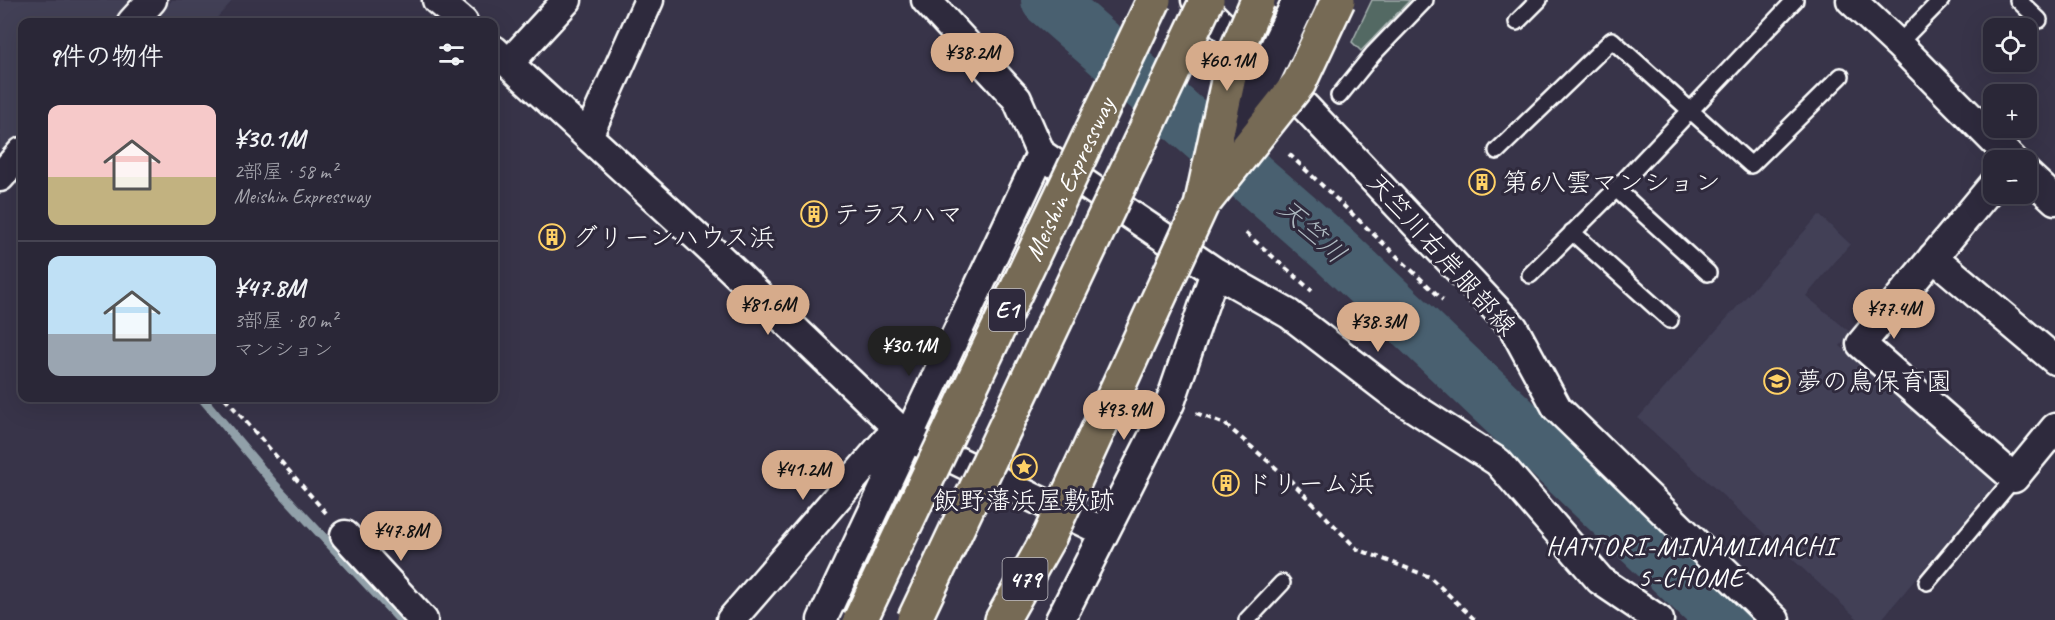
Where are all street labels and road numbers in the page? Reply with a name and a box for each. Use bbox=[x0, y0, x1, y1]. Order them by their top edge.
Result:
street label: Meishin Expressway bbox=[1017, 90, 1123, 266]
street label: 天竺川右岸服部線 bbox=[1360, 166, 1523, 343]
road number: E1 bbox=[989, 289, 1025, 331]
road number: 479 bbox=[1002, 558, 1048, 600]

